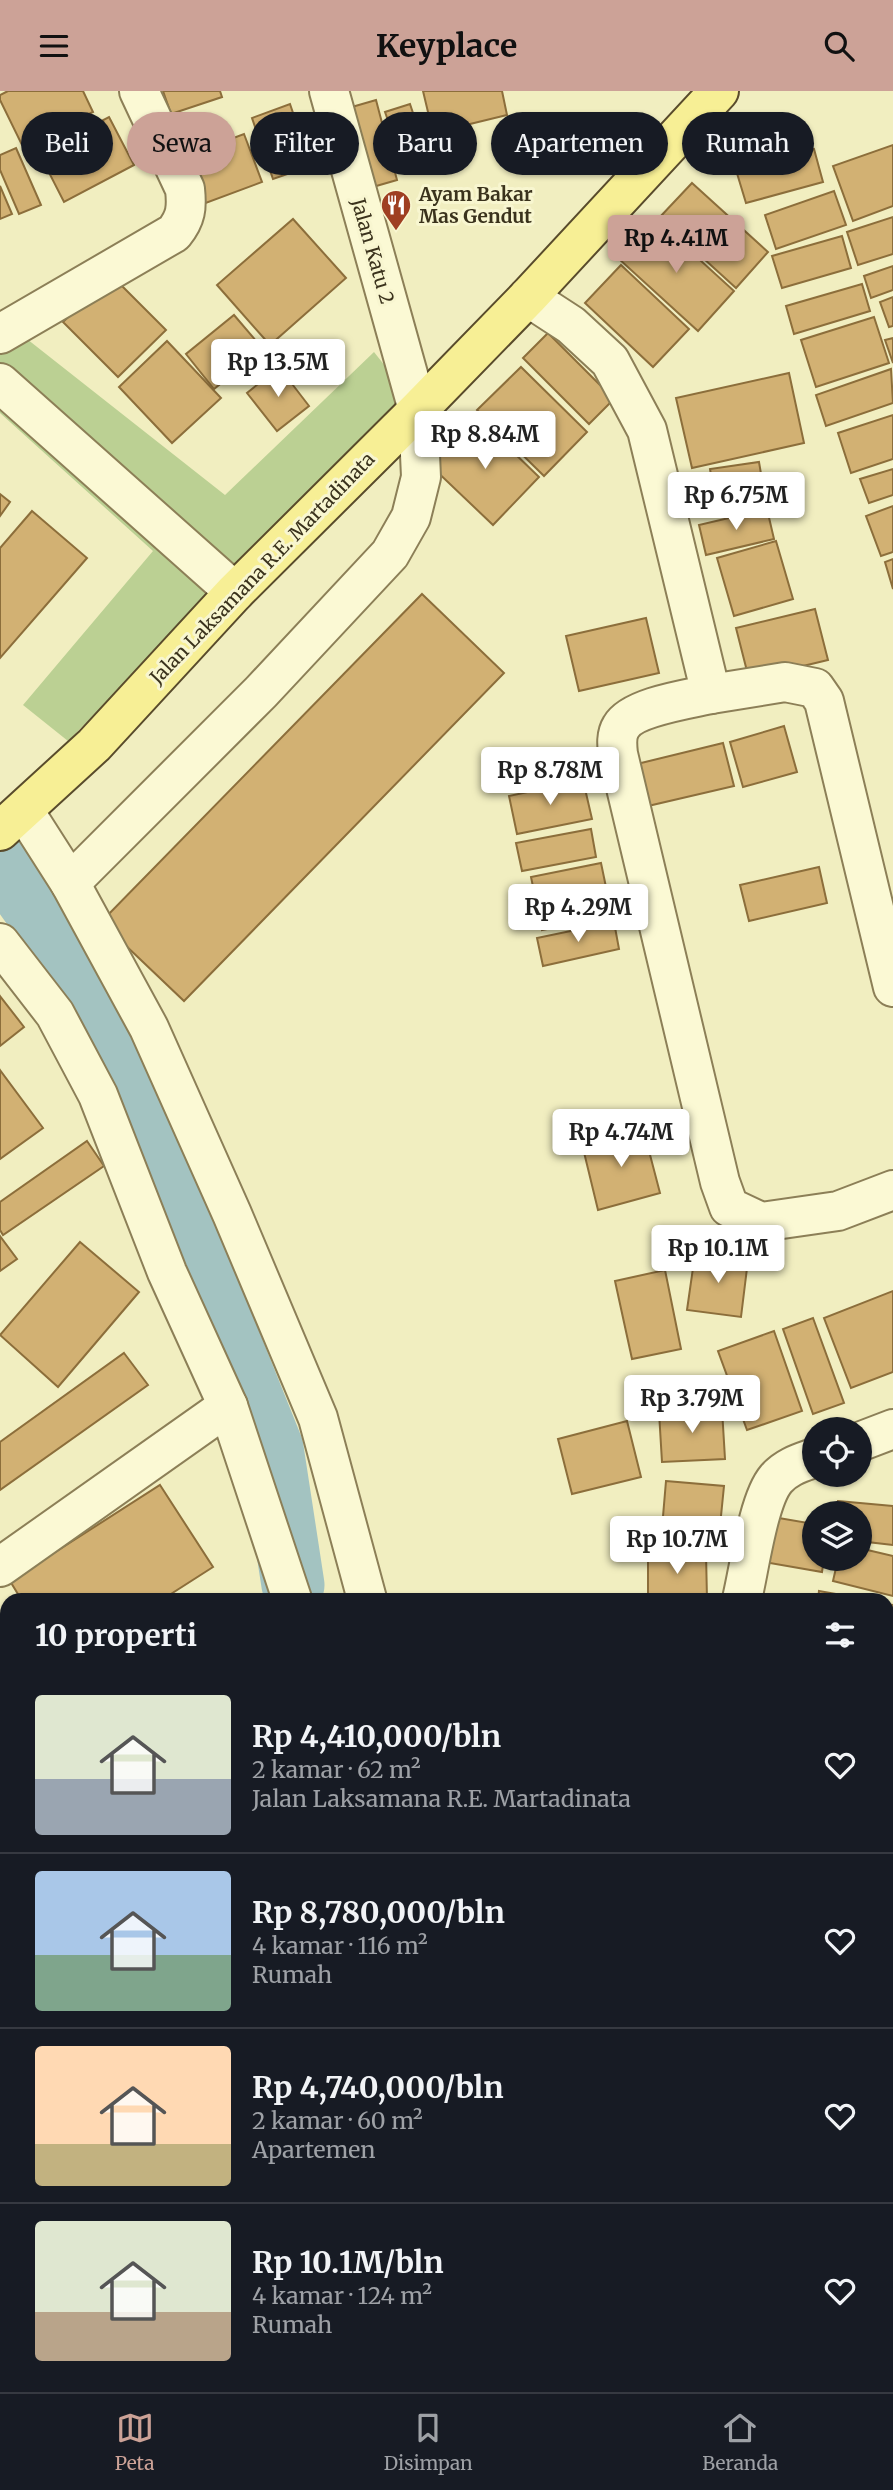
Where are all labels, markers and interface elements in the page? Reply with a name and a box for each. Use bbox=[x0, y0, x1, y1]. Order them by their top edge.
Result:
text: Keyplace bbox=[376, 26, 517, 66]
icon: menu bbox=[35, 27, 73, 65]
icon: search bbox=[820, 27, 858, 65]
chip: Beli bbox=[21, 112, 113, 175]
chip: Sewa bbox=[127, 112, 236, 175]
chip: Filter bbox=[250, 112, 359, 175]
chip: Baru bbox=[373, 112, 477, 175]
chip: Apartemen bbox=[491, 112, 668, 175]
chip: Rumah bbox=[682, 112, 814, 175]
place label: Ayam Bakar Mas Gendut bbox=[418, 182, 533, 228]
restaurant icon: Ayam Bakar Mas Gendut bbox=[379, 188, 413, 232]
street label: Jalan Katu 2 bbox=[346, 194, 400, 307]
pin: Rp 4.41M bbox=[604, 215, 748, 275]
text: Rp 4.41M bbox=[624, 223, 728, 252]
pin: Rp 13.5M bbox=[206, 339, 350, 399]
text: Rp 13.5M bbox=[227, 347, 329, 376]
pin: Rp 8.84M bbox=[413, 411, 557, 471]
text: Rp 8.84M bbox=[431, 419, 539, 448]
street label: Jalan Laksamana R.E. Martadinata bbox=[144, 447, 379, 690]
pin: Rp 6.75M bbox=[664, 473, 808, 532]
text: Rp 6.75M bbox=[684, 480, 788, 509]
pin: Rp 8.78M bbox=[478, 747, 622, 807]
text: Rp 8.78M bbox=[497, 755, 603, 784]
pin: Rp 4.29M bbox=[506, 885, 650, 944]
text: Rp 4.29M bbox=[524, 892, 632, 921]
pin: Rp 4.74M bbox=[549, 1109, 693, 1169]
text: Rp 4.74M bbox=[568, 1117, 674, 1146]
pin: Rp 10.1M bbox=[646, 1225, 790, 1285]
text: Rp 10.1M bbox=[667, 1233, 769, 1262]
pin: Rp 3.79M bbox=[620, 1375, 764, 1435]
text: Rp 3.79M bbox=[640, 1383, 744, 1412]
map controls bbox=[802, 1417, 872, 1571]
button: locate bbox=[802, 1417, 872, 1487]
button: layers bbox=[802, 1501, 872, 1571]
pin: Rp 10.7M bbox=[605, 1517, 749, 1576]
text: Rp 10.7M bbox=[626, 1524, 728, 1553]
text: 10 properti bbox=[35, 1616, 197, 1654]
icon: filters bbox=[821, 1616, 859, 1654]
text: Rp 4,410,000/bln bbox=[252, 1717, 501, 1755]
icon: home bbox=[91, 1723, 175, 1807]
icon: heart bbox=[821, 1746, 859, 1784]
text: 2 kamar · 62 m² bbox=[252, 1755, 421, 1784]
text: Jalan Laksamana R.E. Martadinata bbox=[252, 1784, 631, 1813]
text: Rp 8,780,000/bln bbox=[252, 1893, 505, 1931]
icon: home bbox=[91, 1899, 175, 1983]
icon: heart bbox=[821, 1922, 859, 1960]
text: 4 kamar · 116 m² bbox=[252, 1931, 428, 1960]
text: Rumah bbox=[252, 1960, 332, 1989]
text: Rp 4,740,000/bln bbox=[252, 2068, 504, 2106]
icon: home bbox=[91, 2074, 175, 2158]
icon: heart bbox=[821, 2097, 859, 2135]
text: 2 kamar · 60 m² bbox=[252, 2106, 423, 2135]
text: Apartemen bbox=[252, 2135, 376, 2164]
text: Rp 10.1M/bln bbox=[252, 2243, 444, 2281]
icon: home bbox=[91, 2249, 175, 2333]
icon: heart bbox=[821, 2272, 859, 2310]
text: 4 kamar · 124 m² bbox=[252, 2281, 432, 2310]
text: Rumah bbox=[252, 2310, 332, 2339]
tab: Peta bbox=[115, 2409, 154, 2475]
tab: Disimpan bbox=[384, 2409, 473, 2475]
tab: Beranda bbox=[702, 2409, 778, 2475]

